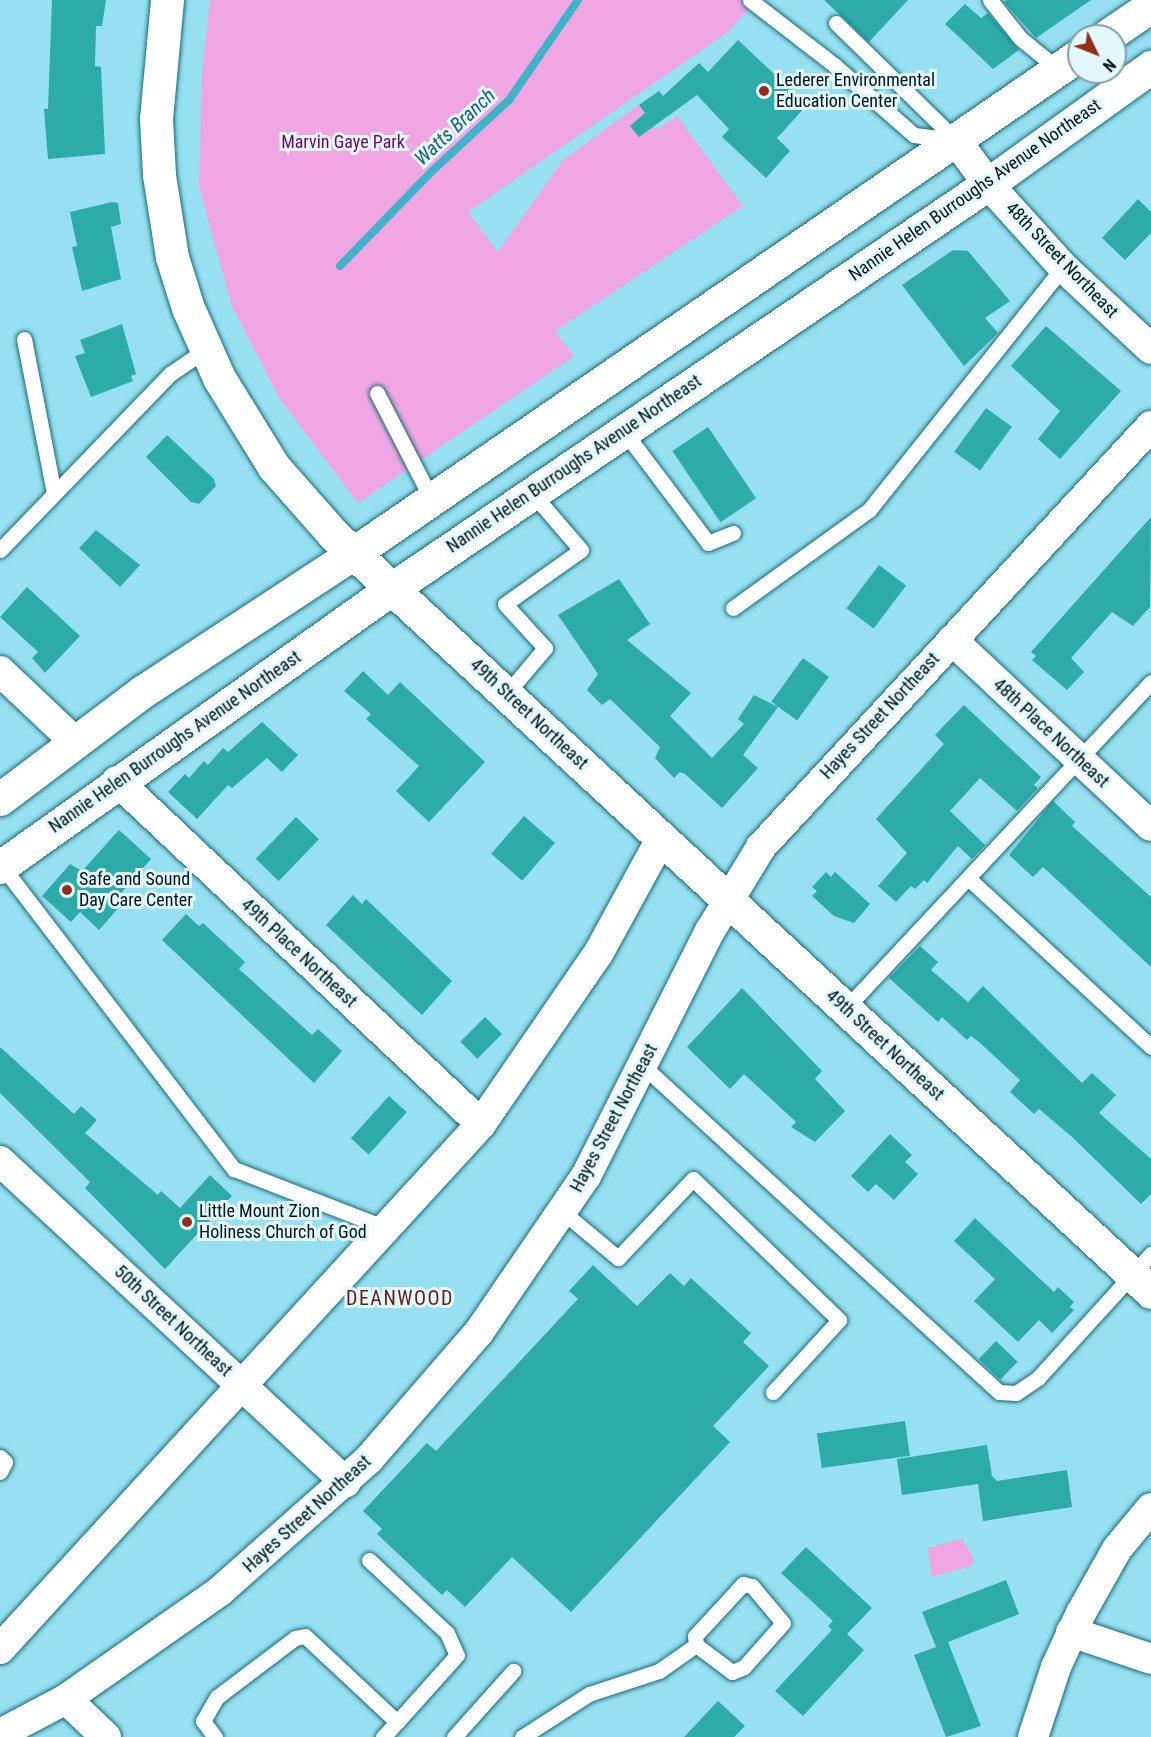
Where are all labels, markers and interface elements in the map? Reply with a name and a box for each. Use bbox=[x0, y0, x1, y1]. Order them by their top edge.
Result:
north arrow bbox=[1067, 24, 1127, 84]
text: N bbox=[1099, 55, 1119, 75]
place label: Lederer Environmental Education Center bbox=[776, 70, 935, 112]
water label: Watts Branch bbox=[410, 84, 500, 170]
marker: Lederer Environmental Education Center bbox=[757, 84, 771, 98]
street label: Nannie Helen Burroughs Avenue Northeast bbox=[845, 94, 1105, 286]
park label: Marvin Gaye Park bbox=[281, 131, 405, 153]
street label: 48th Street Northeast bbox=[1001, 197, 1123, 323]
street label: Nannie Helen Burroughs Avenue Northeast bbox=[443, 370, 705, 558]
street label: Nannie Helen Burroughs Avenue Northeast bbox=[45, 646, 305, 838]
street label: Hayes Street Northeast bbox=[816, 648, 944, 784]
street label: 49th Street Northeast bbox=[466, 654, 592, 774]
street label: 48th Place Northeast bbox=[989, 674, 1113, 792]
place label: Safe and Sound Day Care Center bbox=[79, 869, 193, 912]
marker: Safe and Sound Day Care Center bbox=[60, 883, 74, 897]
street label: 49th Place Northeast bbox=[237, 894, 361, 1012]
street label: 49th Street Northeast bbox=[822, 985, 948, 1105]
street label: Hayes Street Northeast bbox=[566, 1040, 662, 1196]
place label: Little Mount Zion Holiness Church of God bbox=[199, 1201, 367, 1244]
marker: Little Mount Zion Holiness Church of God bbox=[180, 1215, 194, 1229]
street label: 50th Street Northeast bbox=[110, 1261, 236, 1381]
district label: DEANWOOD bbox=[346, 1286, 454, 1310]
street label: Hayes Street Northeast bbox=[239, 1451, 375, 1577]

